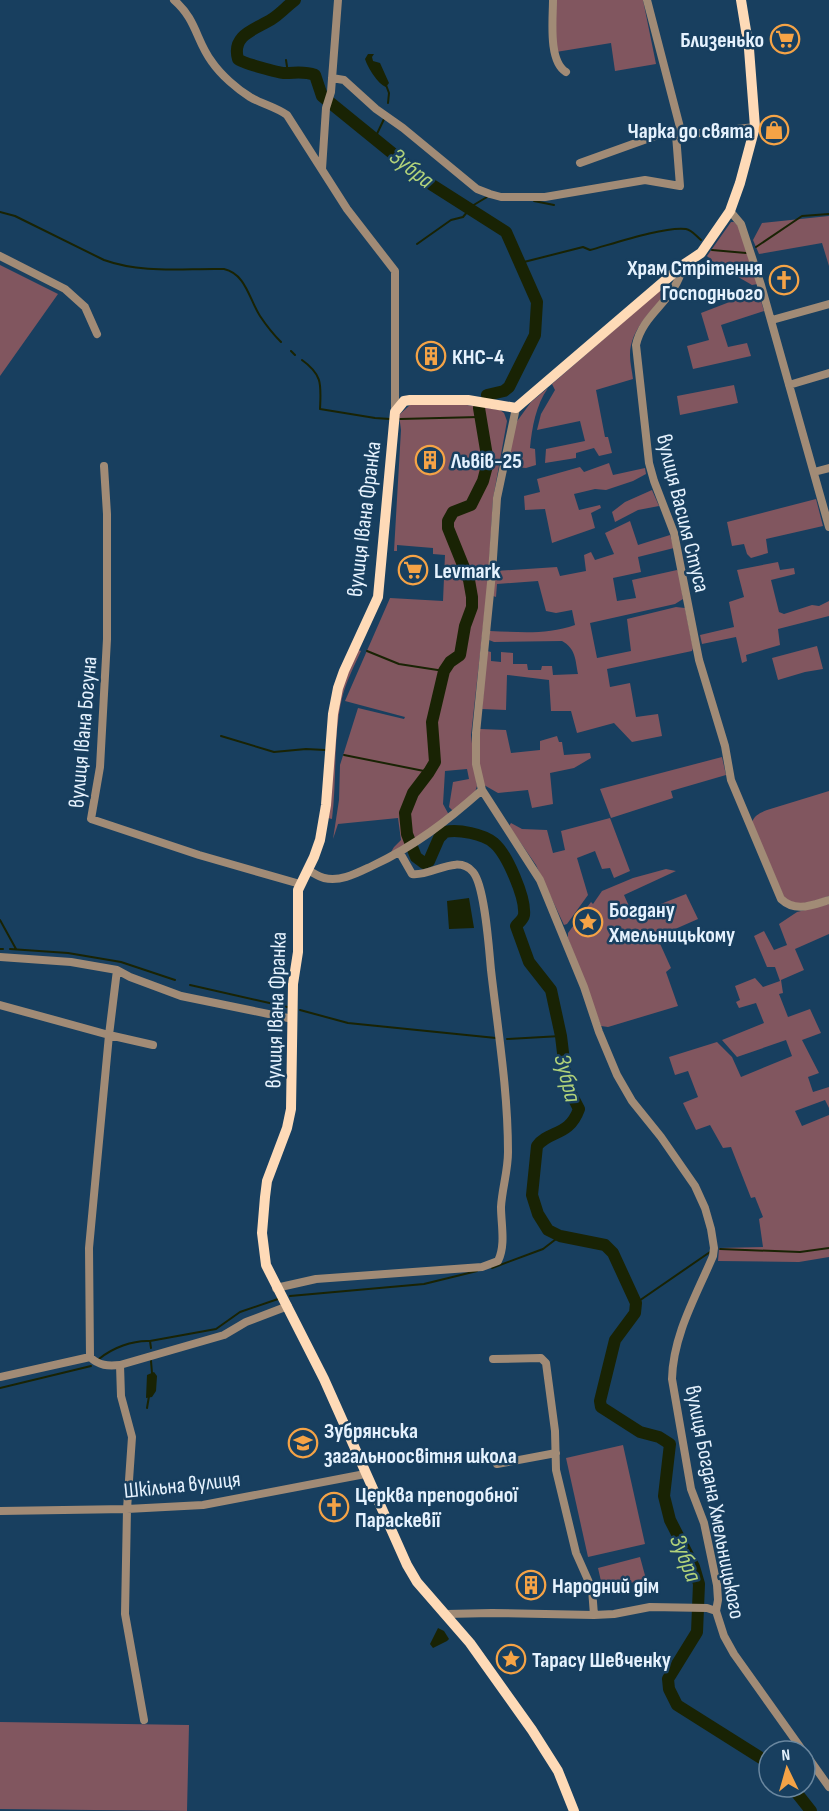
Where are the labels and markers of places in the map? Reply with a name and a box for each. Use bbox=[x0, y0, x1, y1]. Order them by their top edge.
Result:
supermarket icon: Близенько bbox=[769, 23, 801, 55]
place label: Близенько bbox=[680, 27, 764, 54]
shop icon: Чарка до свята bbox=[758, 114, 790, 146]
place label: Чарка до свята bbox=[628, 118, 753, 145]
place label: Храм Стрітення Господнього bbox=[626, 255, 763, 307]
church icon: Храм Стрітення Господнього bbox=[768, 264, 800, 296]
building icon: КНС-4 bbox=[415, 340, 447, 372]
place label: КНС-4 bbox=[452, 344, 504, 371]
building icon: Львів-25 bbox=[414, 444, 446, 476]
place label: Львів-25 bbox=[450, 448, 522, 475]
supermarket icon: Levmark bbox=[397, 554, 429, 586]
place label: Levmark bbox=[434, 558, 501, 585]
place label: Богдану Хмельницькому bbox=[608, 897, 735, 949]
place icon: Богдану Хмельницькому bbox=[572, 906, 604, 938]
place label: Зубрянська загальноосвітня школа bbox=[324, 1418, 517, 1470]
school or university icon: Зубрянська загальноосвітня школа bbox=[287, 1427, 319, 1459]
place label: Церква преподобної Параскевії bbox=[355, 1482, 519, 1534]
church icon: Церква преподобної Параскевії bbox=[318, 1491, 350, 1523]
building icon: Народний дім bbox=[515, 1569, 547, 1601]
place label: Народний дім bbox=[552, 1573, 659, 1600]
place icon: Тарасу Шевченку bbox=[495, 1643, 527, 1675]
place label: Тарасу Шевченку bbox=[532, 1647, 671, 1674]

